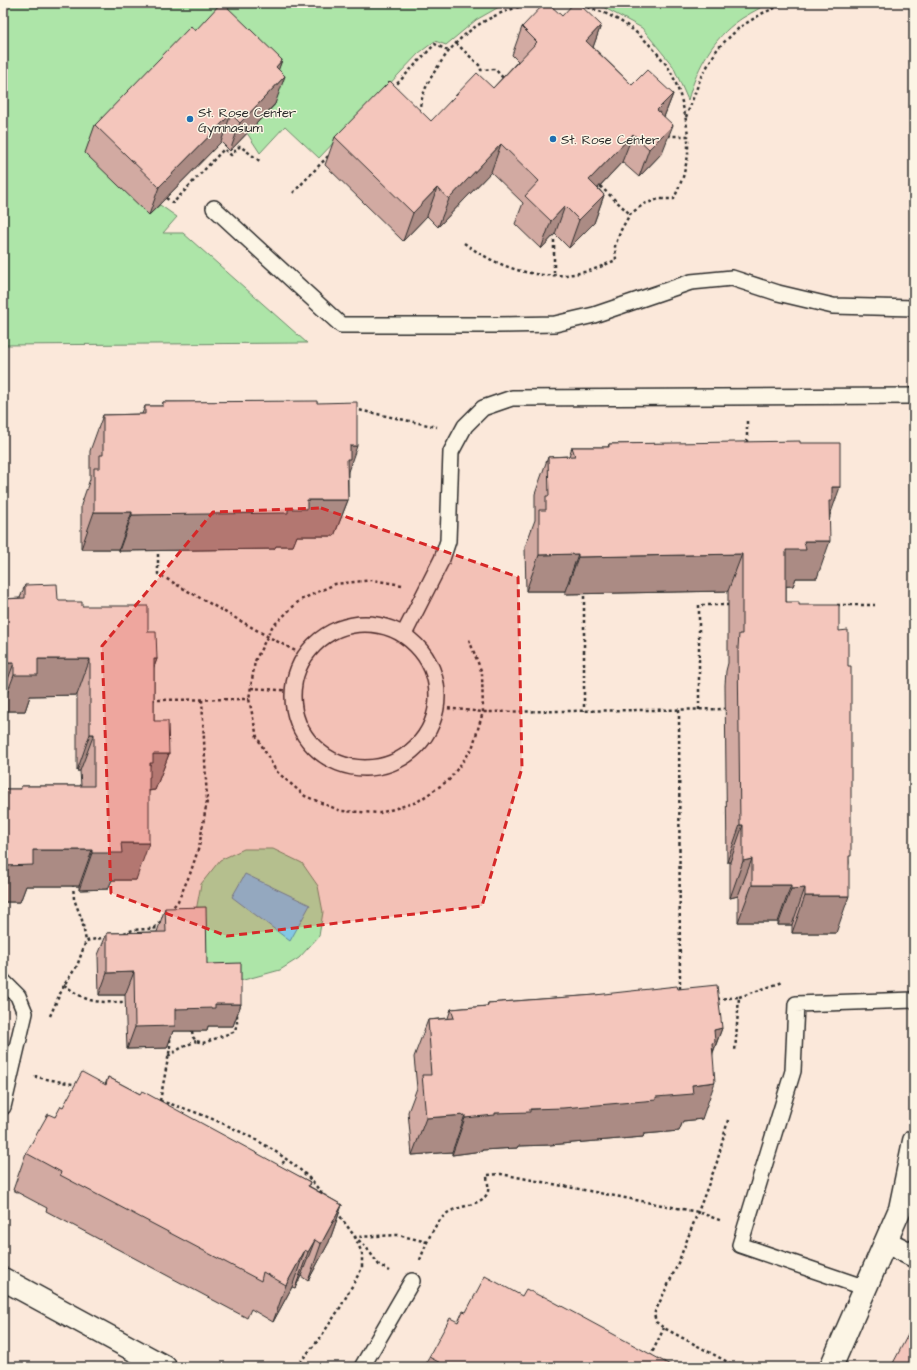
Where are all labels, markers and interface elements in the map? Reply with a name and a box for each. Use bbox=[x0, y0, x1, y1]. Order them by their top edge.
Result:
place label: St. Rose Center Gymnasium bbox=[198, 104, 296, 138]
marker: St. Rose Center Gymnasium bbox=[185, 114, 195, 124]
place label: St. Rose Center bbox=[561, 131, 659, 149]
marker: St. Rose Center bbox=[548, 134, 558, 144]

